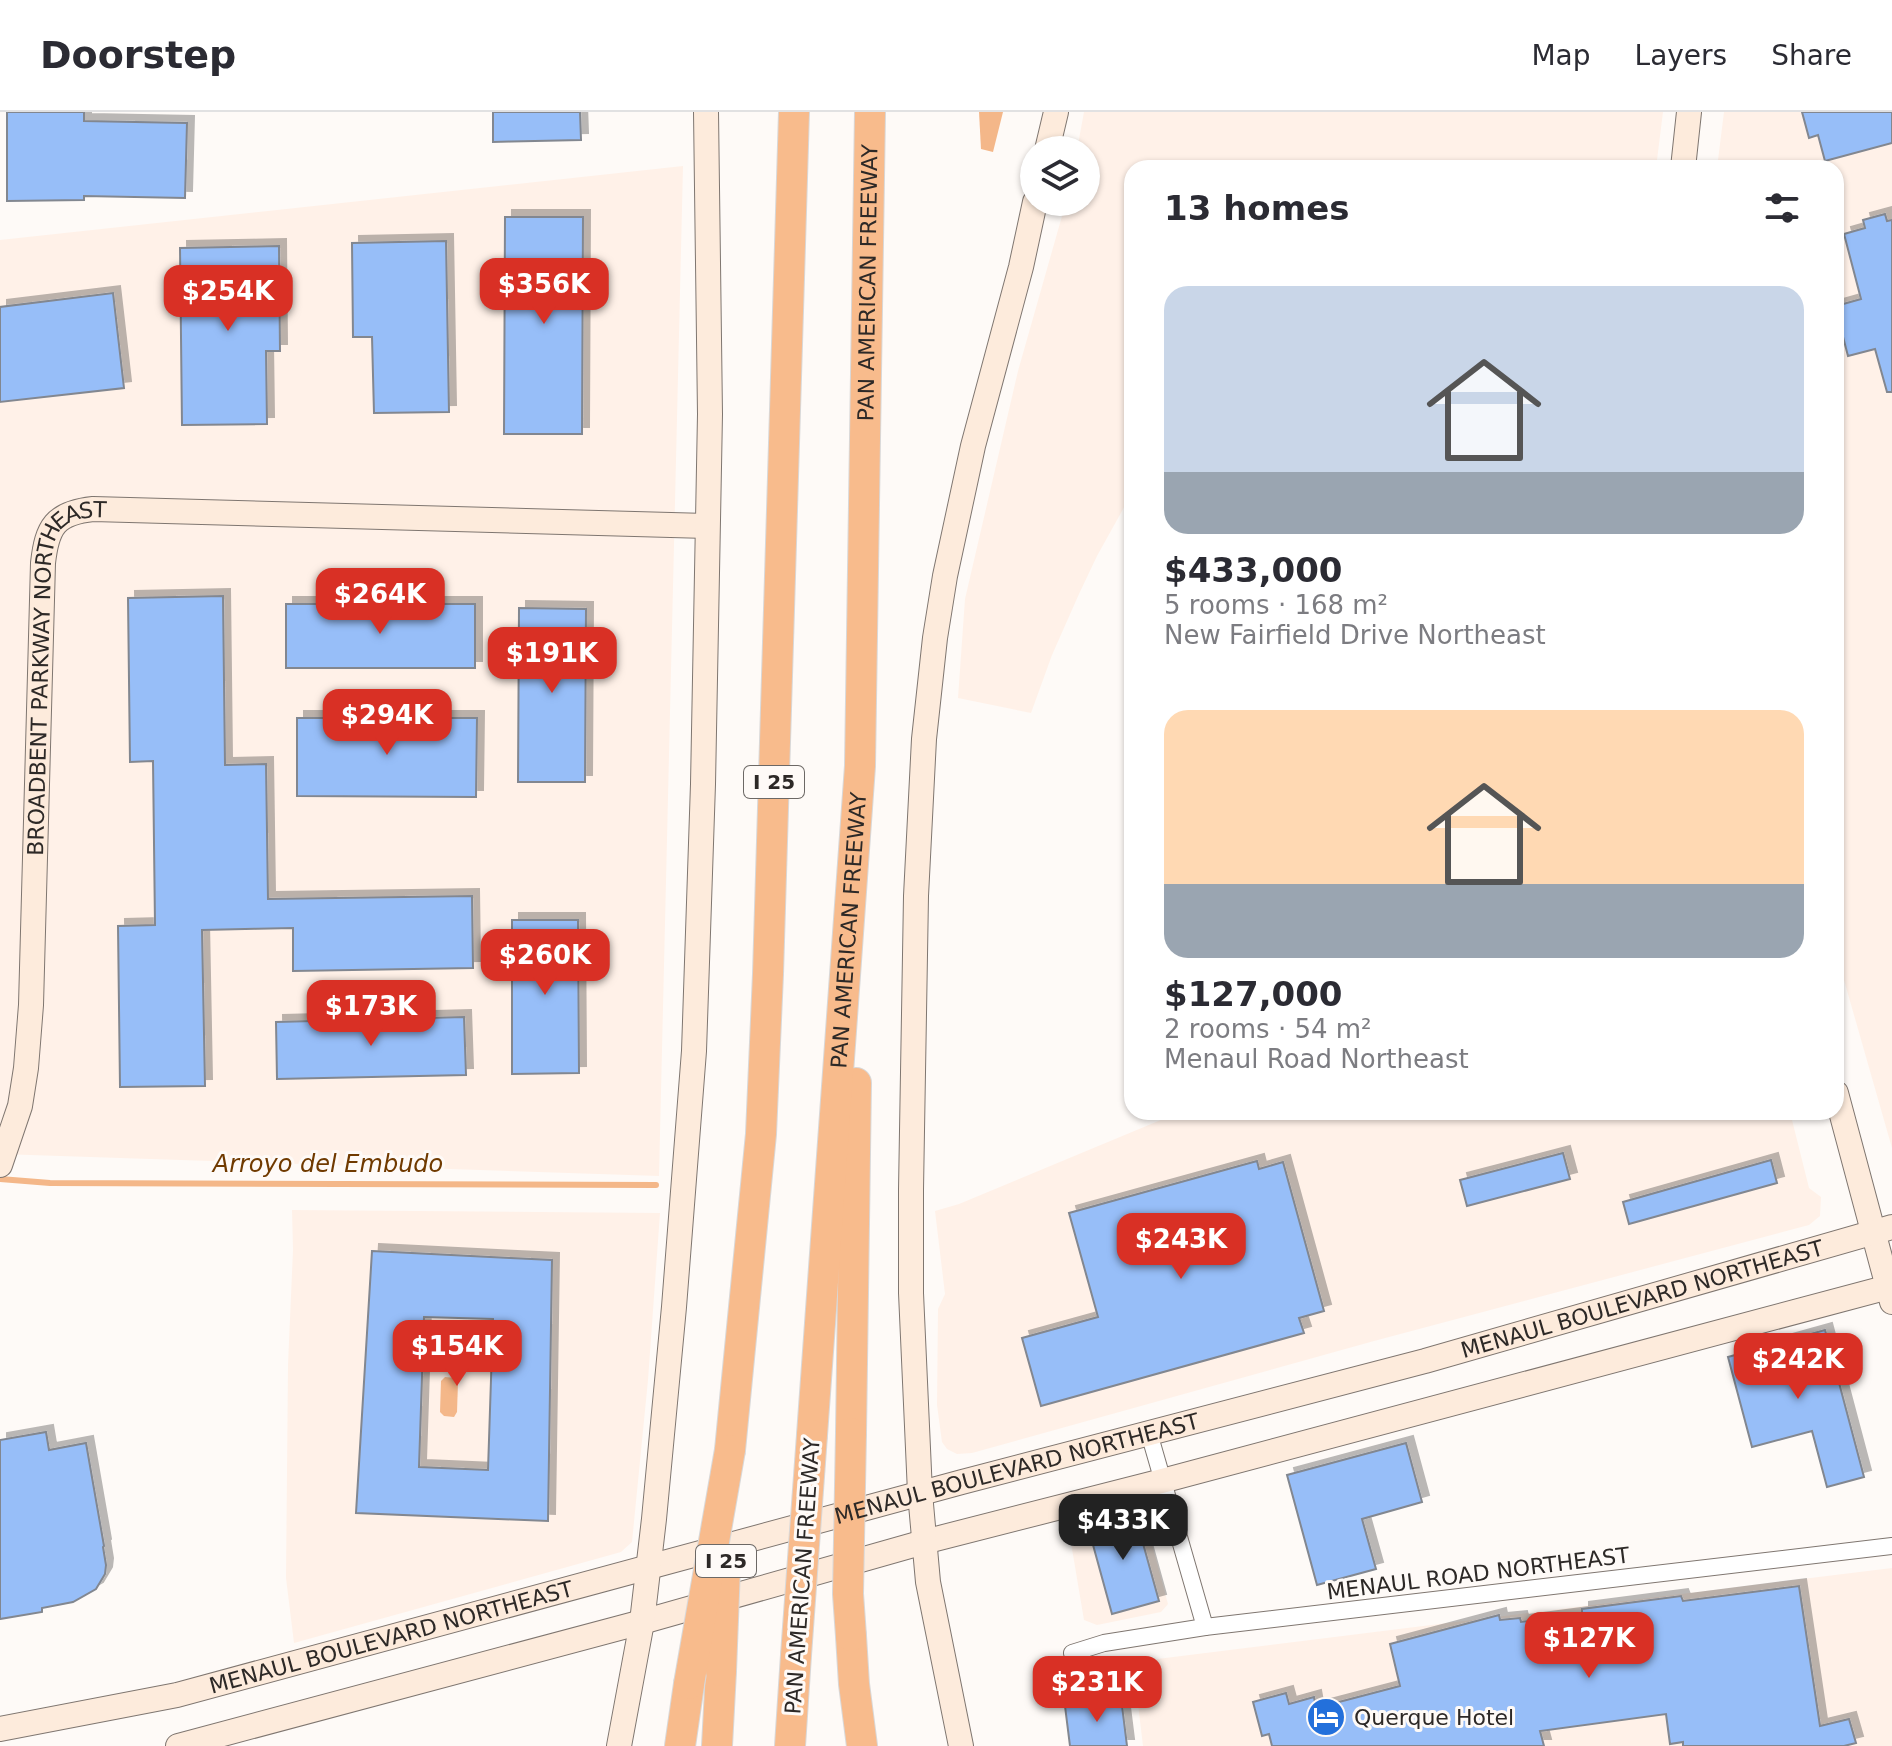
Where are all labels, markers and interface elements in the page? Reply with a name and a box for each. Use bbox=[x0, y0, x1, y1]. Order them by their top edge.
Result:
text: Doorstep bbox=[40, 33, 236, 77]
text: Map bbox=[1531, 39, 1591, 72]
text: Layers bbox=[1635, 39, 1727, 72]
text: Share bbox=[1771, 39, 1852, 72]
map controls bbox=[1020, 136, 1100, 216]
button: layers bbox=[1020, 136, 1100, 216]
street label: PAN AMERICAN FREEWAY bbox=[853, 143, 883, 422]
icon: filters bbox=[1760, 186, 1804, 230]
text: 13 homes bbox=[1164, 188, 1349, 228]
pin: $356K bbox=[488, 258, 600, 326]
pin: $254K bbox=[172, 265, 284, 333]
text: $356K bbox=[498, 269, 590, 299]
text: $254K bbox=[182, 276, 274, 306]
icon: home bbox=[1412, 338, 1556, 482]
street label: BROADBENT PARKWAY NORTHEAST bbox=[23, 497, 107, 856]
text: $433,000 bbox=[1164, 550, 1343, 590]
pin: $264K bbox=[324, 568, 436, 636]
text: $264K bbox=[334, 579, 426, 609]
text: 5 rooms · 168 m² bbox=[1164, 590, 1388, 620]
text: New Fairfield Drive Northeast bbox=[1164, 620, 1546, 650]
pin: $191K bbox=[496, 627, 608, 695]
text: $191K bbox=[506, 638, 598, 668]
pin: $294K bbox=[331, 689, 443, 757]
text: $294K bbox=[341, 700, 433, 730]
icon: home bbox=[1412, 762, 1556, 906]
road number: I 25 bbox=[744, 766, 804, 798]
street label: PAN AMERICAN FREEWAY bbox=[826, 791, 871, 1069]
pin: $260K bbox=[489, 929, 601, 997]
text: $260K bbox=[499, 940, 591, 970]
text: $127,000 bbox=[1164, 974, 1343, 1014]
pin: $173K bbox=[315, 980, 427, 1048]
text: $173K bbox=[325, 991, 417, 1021]
text: 2 rooms · 54 m² bbox=[1164, 1014, 1372, 1044]
text: Menaul Road Northeast bbox=[1164, 1044, 1469, 1074]
water label: Arroyo del Embudo bbox=[211, 1150, 443, 1178]
pin: $243K bbox=[1125, 1213, 1237, 1281]
text: $243K bbox=[1135, 1224, 1227, 1254]
street label: MENAUL BOULEVARD NORTHEAST bbox=[1458, 1235, 1827, 1363]
pin: $154K bbox=[401, 1320, 513, 1388]
text: $154K bbox=[411, 1331, 503, 1361]
pin: $242K bbox=[1742, 1333, 1854, 1401]
text: $242K bbox=[1752, 1344, 1844, 1374]
street label: MENAUL BOULEVARD NORTHEAST bbox=[832, 1408, 1202, 1529]
street label: PAN AMERICAN FREEWAY bbox=[780, 1436, 825, 1715]
pin: $433K bbox=[1067, 1494, 1179, 1562]
text: $433K bbox=[1077, 1505, 1169, 1535]
street label: MENAUL ROAD NORTHEAST bbox=[1325, 1542, 1631, 1604]
road number: I 25 bbox=[696, 1545, 756, 1577]
street label: MENAUL BOULEVARD NORTHEAST bbox=[206, 1576, 576, 1699]
pin: $127K bbox=[1533, 1612, 1645, 1680]
text: $127K bbox=[1543, 1623, 1635, 1653]
pin: $231K bbox=[1041, 1656, 1153, 1724]
text: $231K bbox=[1051, 1667, 1143, 1697]
hotel icon: Querque Hotel bbox=[1305, 1696, 1347, 1738]
place label: Querque Hotel bbox=[1354, 1705, 1514, 1730]

